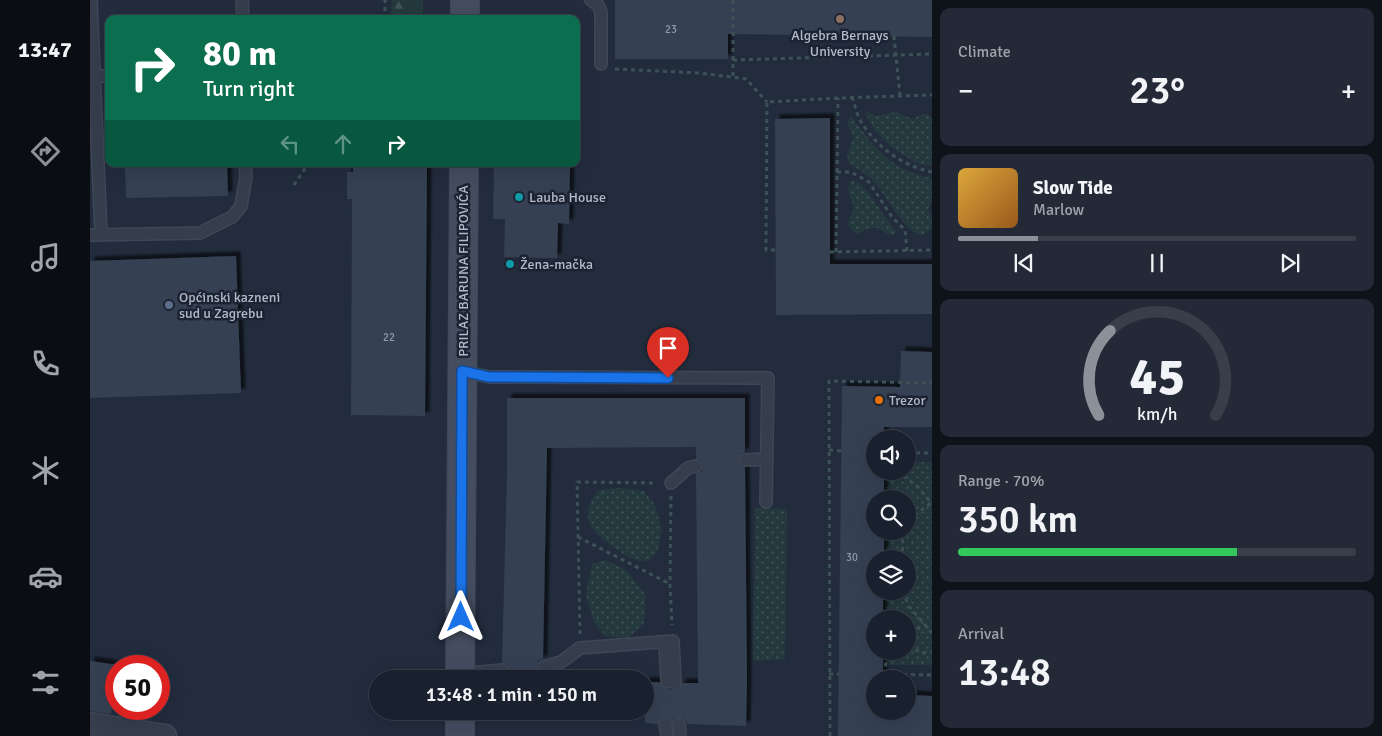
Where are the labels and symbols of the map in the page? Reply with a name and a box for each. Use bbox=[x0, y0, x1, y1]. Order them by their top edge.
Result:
marker: Algebra Bernays University bbox=[834, 13, 846, 25]
house number: 23 bbox=[665, 23, 677, 36]
place label: Algebra Bernays University bbox=[791, 27, 889, 60]
street label: PRILAZ BARUNA FILIPOVIĆA bbox=[455, 185, 472, 357]
place label: Lauba House bbox=[529, 189, 606, 206]
marker: Lauba House bbox=[513, 191, 525, 203]
place label: Žena-mačka bbox=[520, 256, 593, 273]
marker: Žena-mačka bbox=[504, 258, 516, 270]
place label: Općinski kazneni sud u Zagrebu bbox=[179, 289, 280, 322]
marker: Općinski kazneni sud u Zagrebu bbox=[163, 299, 175, 311]
pin bbox=[647, 327, 689, 378]
house number: 22 bbox=[383, 331, 395, 344]
place label: Trezor bbox=[889, 392, 926, 409]
marker: Trezor bbox=[873, 394, 885, 406]
house number: 30 bbox=[846, 551, 858, 564]
position arrow bbox=[434, 590, 486, 642]
speed limit sign: 50 bbox=[105, 655, 170, 720]

